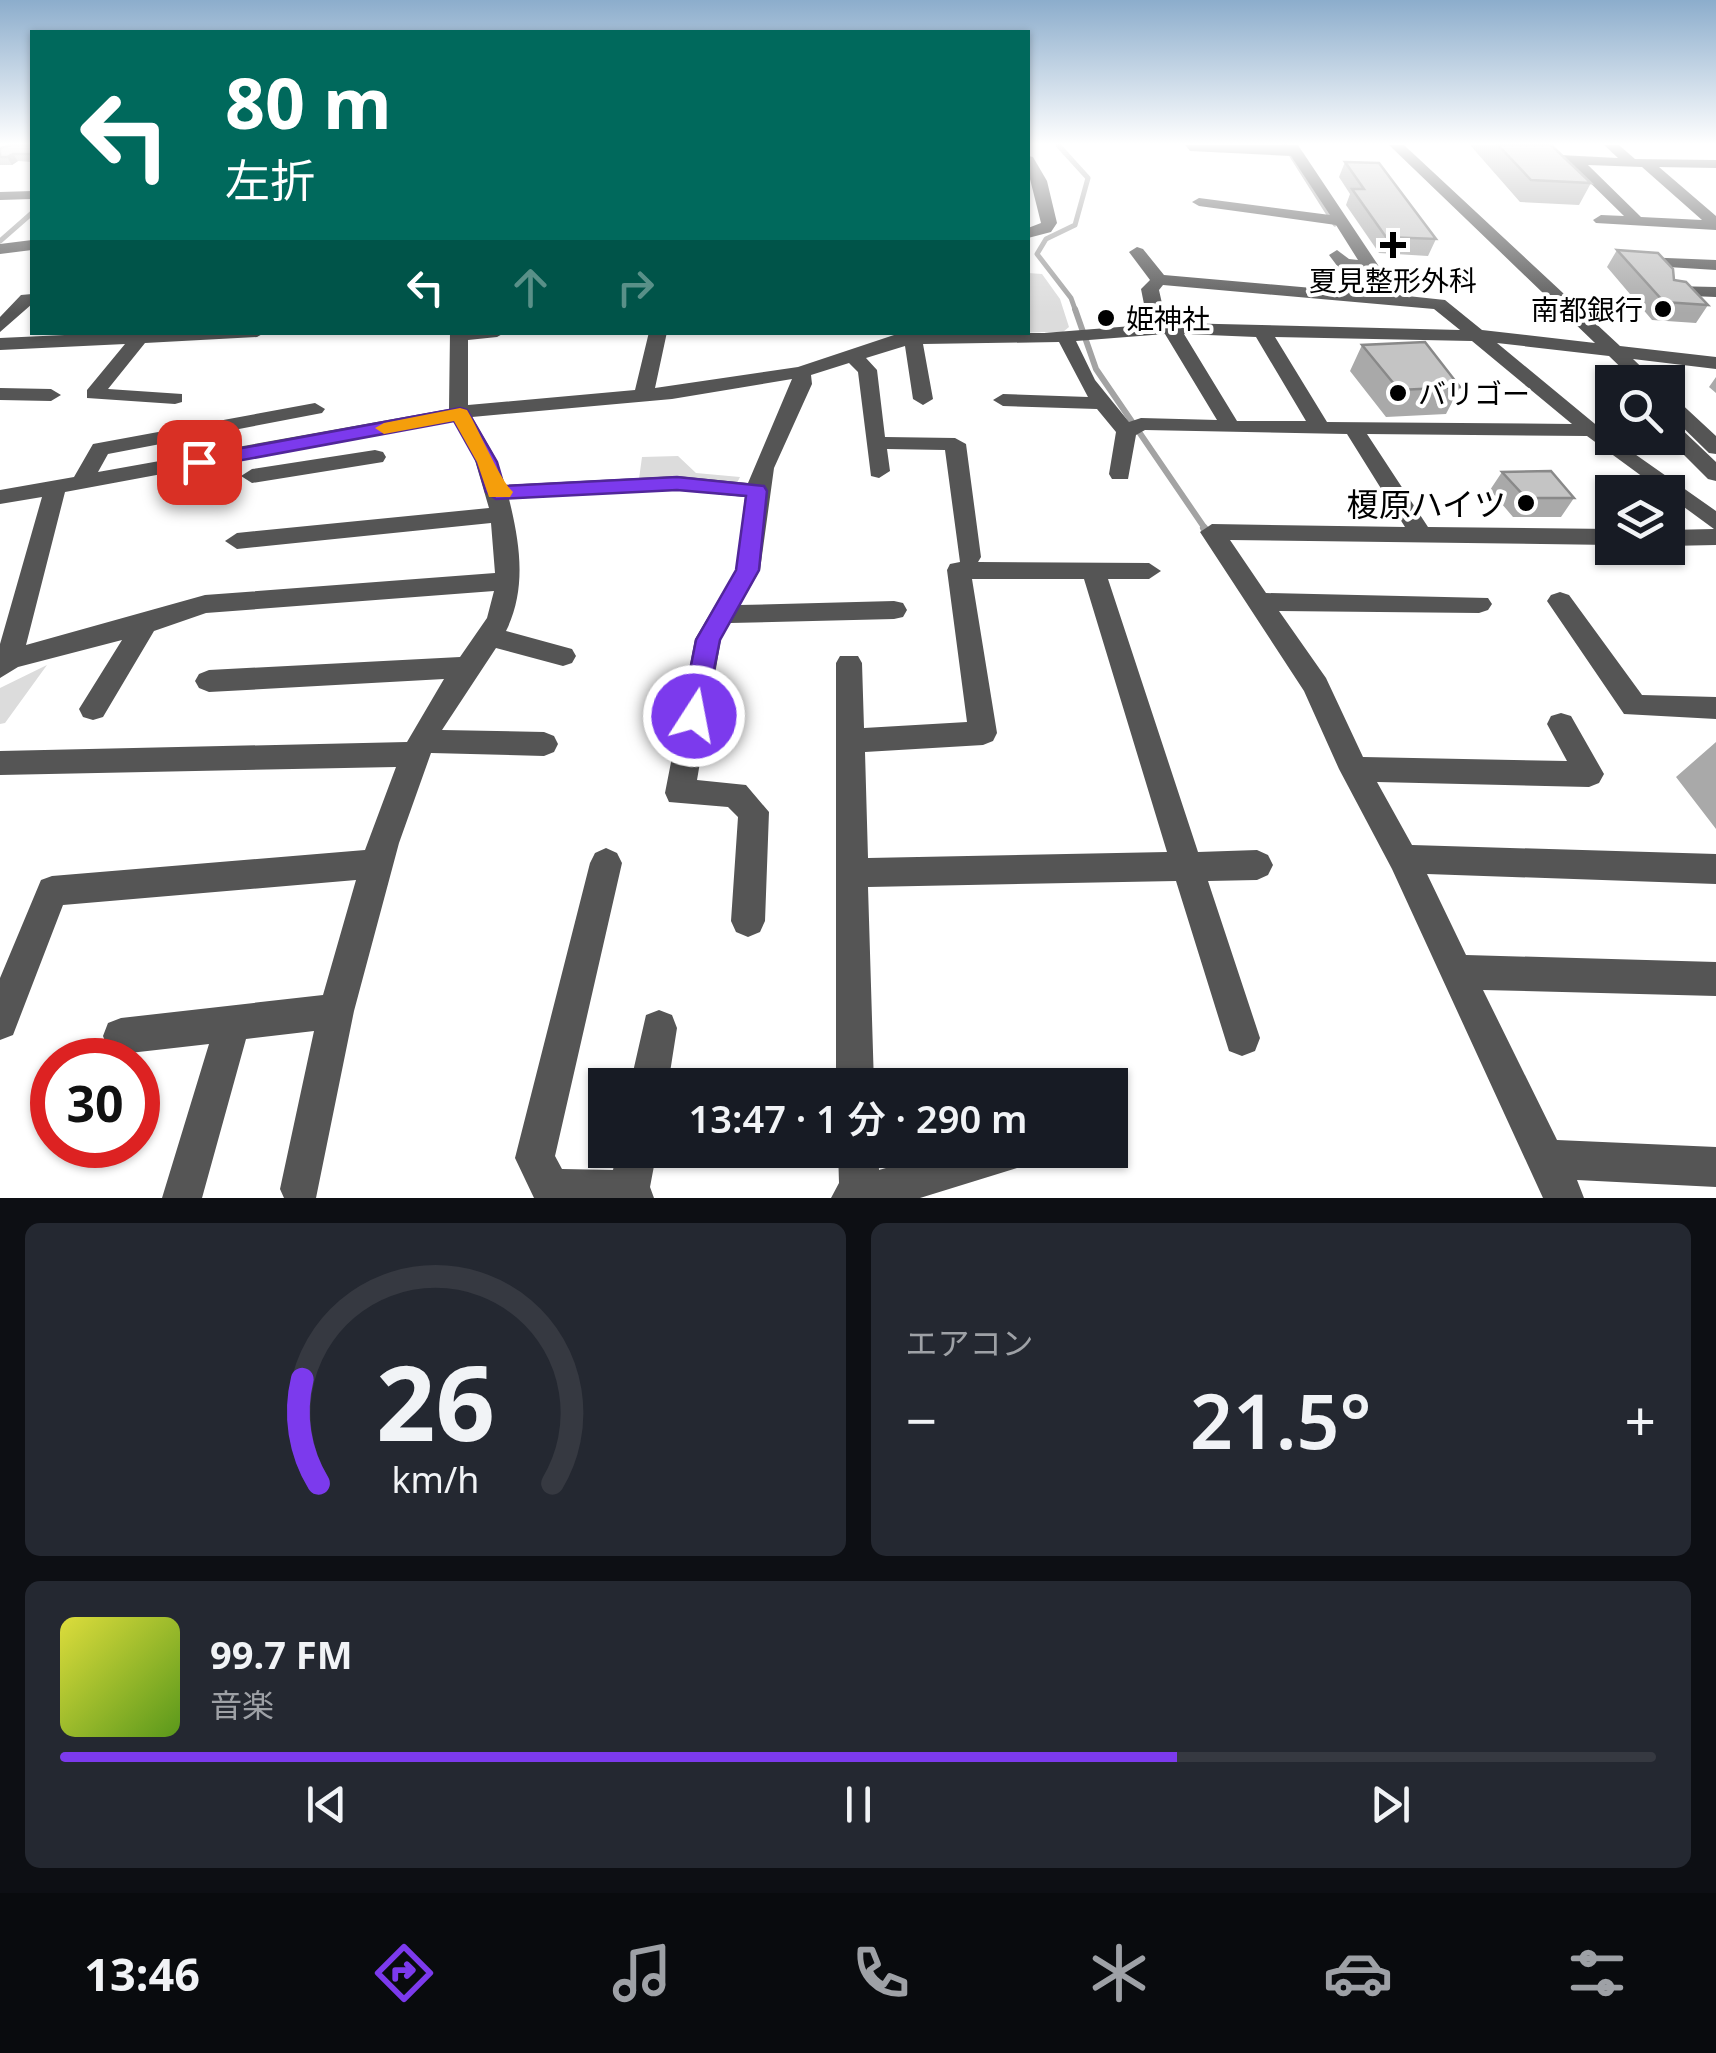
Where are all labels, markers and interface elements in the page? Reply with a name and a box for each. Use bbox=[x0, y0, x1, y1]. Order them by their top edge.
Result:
text: 80 m bbox=[225, 54, 392, 150]
icon: left bbox=[60, 70, 190, 200]
text: 左折 bbox=[225, 149, 315, 210]
marker: 夏見整形外科 bbox=[1380, 232, 1406, 258]
icon: left bbox=[398, 260, 453, 315]
icon: ahead bbox=[503, 260, 558, 315]
icon: right bbox=[608, 260, 663, 315]
place label: 夏見整形外科 bbox=[1309, 261, 1477, 299]
place label: 南都銀行 bbox=[1531, 290, 1643, 328]
marker: 南都銀行 bbox=[1652, 298, 1674, 320]
place label: 姫神社 bbox=[1126, 299, 1210, 337]
marker: 姫神社 bbox=[1095, 307, 1117, 329]
map controls bbox=[1595, 365, 1685, 565]
button: search bbox=[1595, 365, 1685, 455]
place label: バリゴー bbox=[1418, 374, 1530, 412]
marker: バリゴー bbox=[1387, 382, 1409, 404]
pin bbox=[157, 420, 242, 505]
icon: arrive bbox=[172, 435, 227, 490]
button: layers bbox=[1595, 475, 1685, 565]
place label: 榎原ハイツ bbox=[1347, 482, 1506, 525]
marker: 榎原ハイツ bbox=[1515, 492, 1537, 514]
position arrow bbox=[642, 664, 746, 768]
speed limit sign: 30 bbox=[30, 1038, 160, 1168]
text: 13:47 · 1 分 · 290 m bbox=[688, 1092, 1028, 1144]
text: エアコン bbox=[906, 1321, 1034, 1364]
text: 26 bbox=[376, 1330, 495, 1471]
text: 21.5° bbox=[1190, 1369, 1371, 1471]
text: − bbox=[906, 1382, 937, 1457]
text: + bbox=[1625, 1382, 1656, 1457]
text: km/h bbox=[391, 1455, 479, 1503]
text: 99.7 FM bbox=[210, 1628, 352, 1680]
text: 音楽 bbox=[210, 1683, 274, 1726]
icon: previous bbox=[299, 1777, 354, 1832]
icon: pause bbox=[831, 1777, 886, 1832]
icon: next bbox=[1363, 1777, 1418, 1832]
icon: directions bbox=[369, 1938, 439, 2008]
icon: music bbox=[607, 1938, 677, 2008]
icon: phone bbox=[846, 1938, 916, 2008]
icon: climate bbox=[1084, 1938, 1154, 2008]
icon: car bbox=[1323, 1938, 1393, 2008]
icon: filters bbox=[1562, 1938, 1632, 2008]
text: 13:46 bbox=[84, 1943, 200, 2004]

